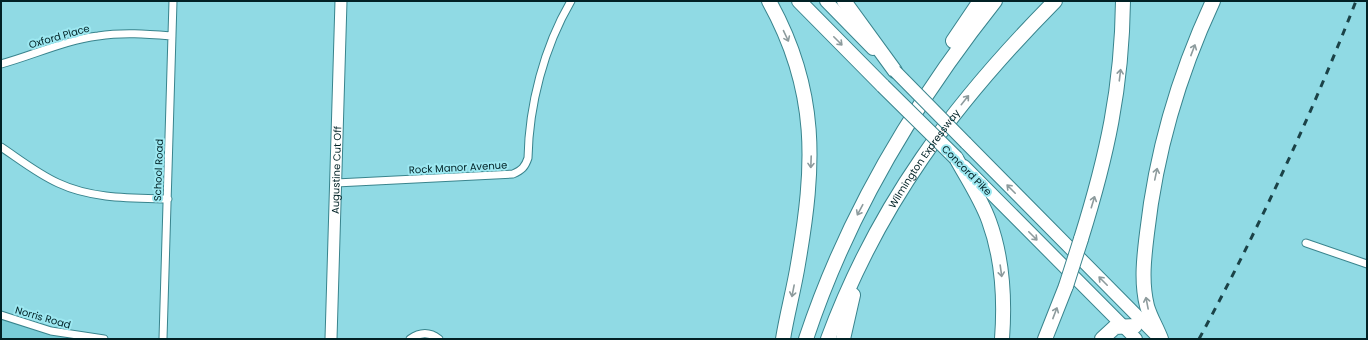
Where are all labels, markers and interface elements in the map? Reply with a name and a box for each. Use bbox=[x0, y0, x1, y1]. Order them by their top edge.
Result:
street label: Oxford Place bbox=[27, 21, 91, 52]
one-way arrow bbox=[783, 29, 790, 41]
one-way arrow bbox=[834, 36, 843, 46]
one-way arrow bbox=[1190, 44, 1198, 56]
one-way arrow bbox=[1116, 69, 1124, 82]
one-way arrow bbox=[960, 94, 969, 105]
street label: Wilmington Expressway bbox=[885, 106, 964, 211]
street label: Augustine Cut Off bbox=[328, 126, 345, 214]
street label: School Road bbox=[150, 139, 167, 201]
street label: Concord Pike bbox=[938, 142, 995, 199]
one-way arrow bbox=[807, 155, 814, 168]
street label: Rock Manor Avenue bbox=[408, 157, 508, 178]
one-way arrow bbox=[1152, 168, 1160, 181]
one-way arrow bbox=[1006, 184, 1016, 194]
one-way arrow bbox=[1090, 196, 1097, 209]
one-way arrow bbox=[856, 203, 864, 215]
one-way arrow bbox=[1028, 231, 1037, 241]
one-way arrow bbox=[997, 264, 1005, 277]
one-way arrow bbox=[1098, 276, 1108, 286]
one-way arrow bbox=[788, 284, 796, 297]
one-way arrow bbox=[1143, 297, 1151, 310]
street label: Norris Road bbox=[13, 302, 72, 333]
one-way arrow bbox=[1052, 307, 1060, 319]

